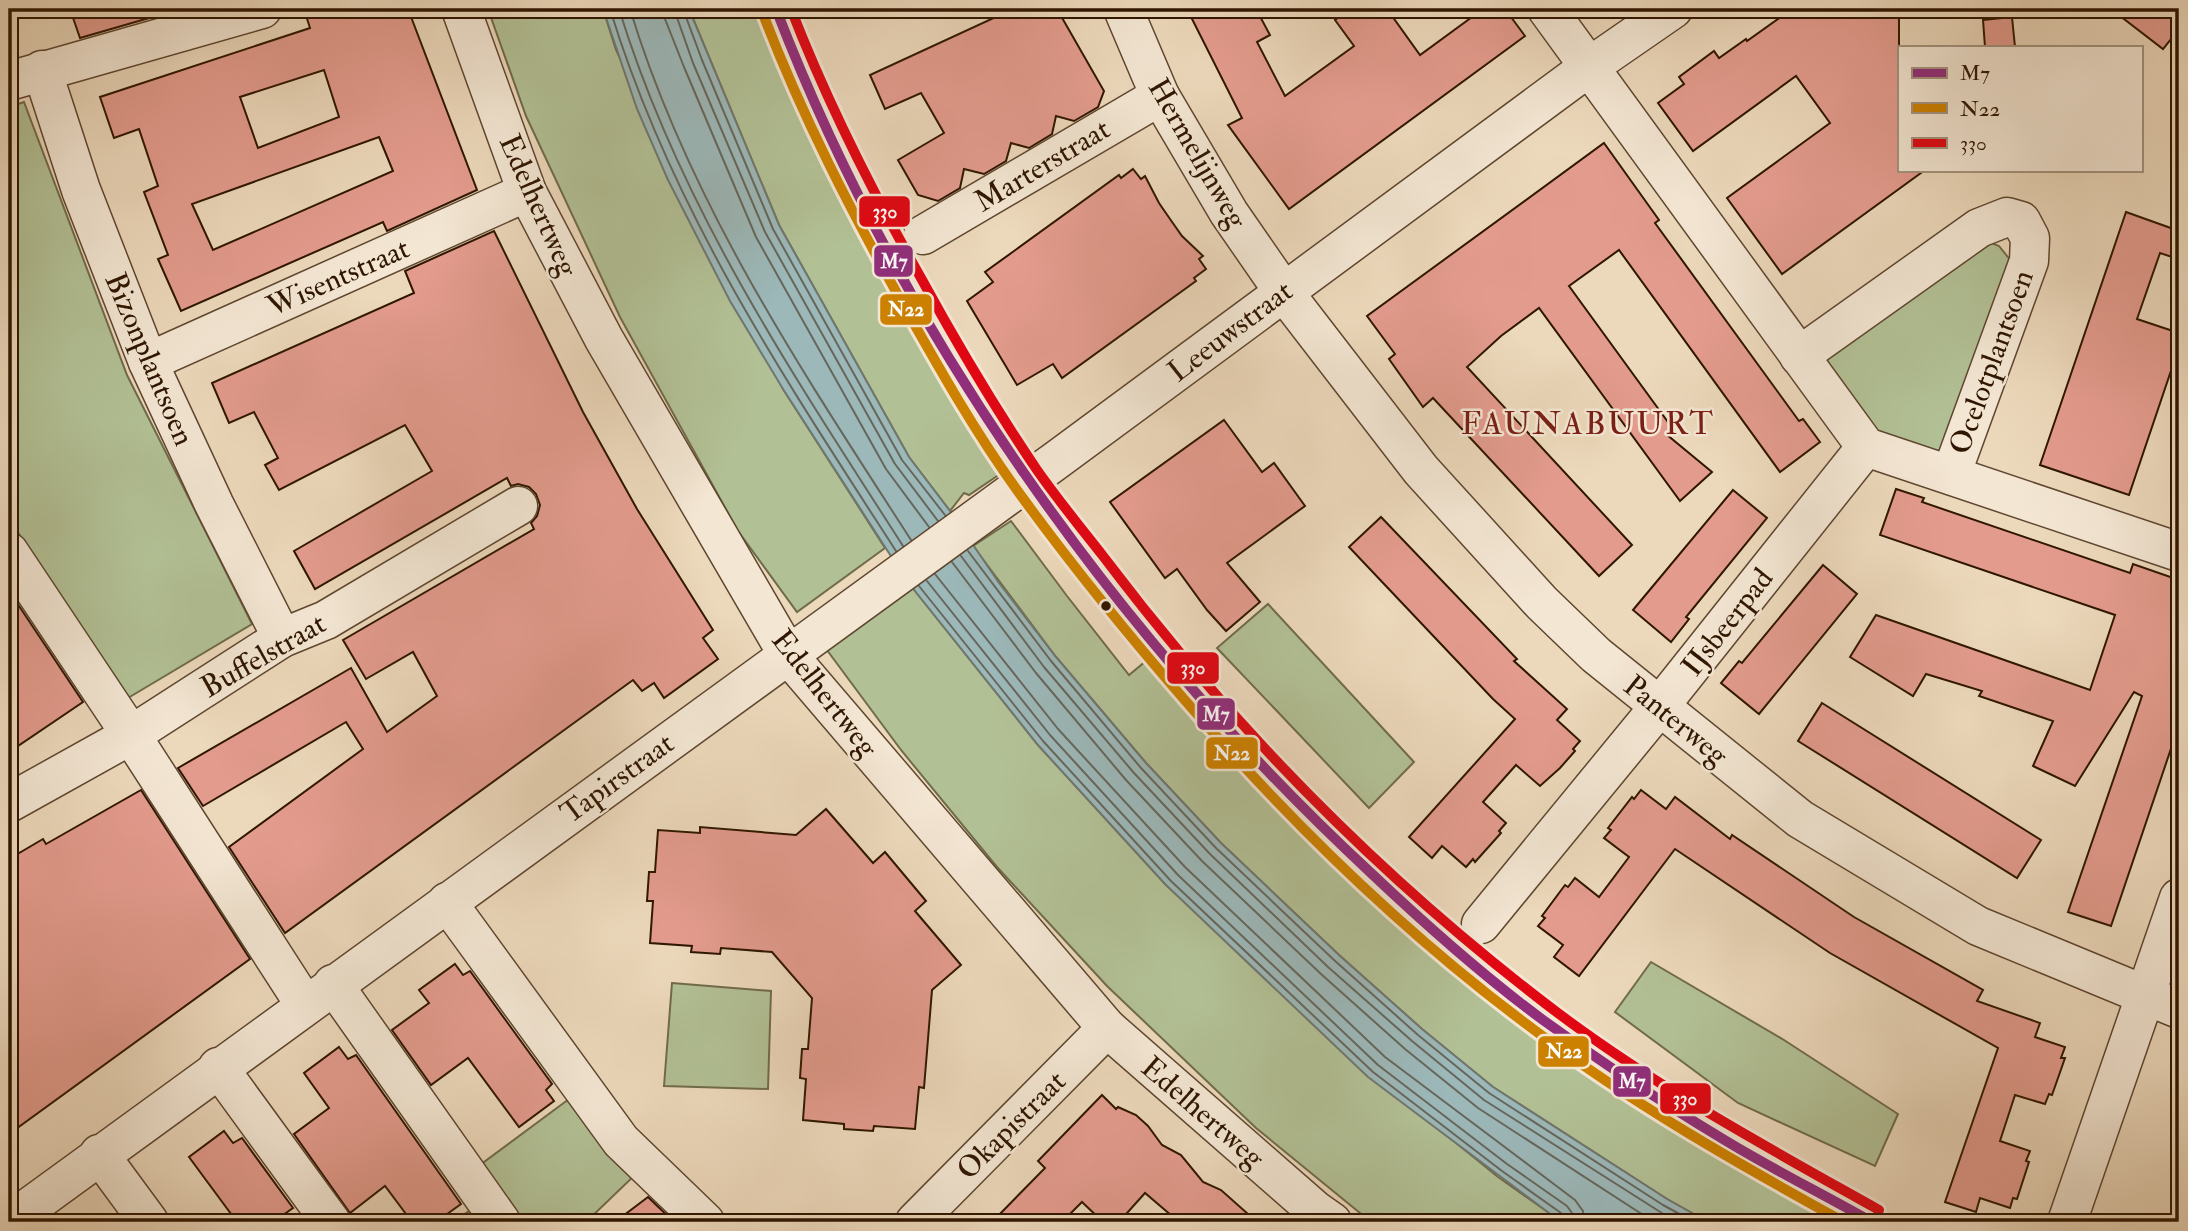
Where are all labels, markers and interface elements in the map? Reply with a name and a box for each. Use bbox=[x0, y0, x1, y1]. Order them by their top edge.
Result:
legend bbox=[1898, 46, 2142, 172]
text: M7 bbox=[1960, 60, 1990, 87]
street label: Hermelijnweg bbox=[1140, 72, 1256, 236]
text: N22 bbox=[1960, 96, 2000, 123]
street label: Marterstraat bbox=[968, 110, 1117, 220]
street label: Edelhertweg bbox=[491, 129, 587, 283]
text: 330 bbox=[1960, 130, 1987, 157]
line badge: 330 bbox=[858, 195, 911, 228]
text: 330 bbox=[873, 200, 897, 224]
street label: Wisentstraat bbox=[260, 230, 415, 326]
line badge: M7 bbox=[873, 244, 914, 278]
text: M7 bbox=[879, 250, 908, 274]
street label: Ocelotplantsoen bbox=[1941, 265, 2042, 459]
street label: Bizonplantsoen bbox=[96, 267, 203, 451]
street label: Leeuwstraat bbox=[1161, 272, 1300, 390]
line badge: N22 bbox=[879, 293, 933, 326]
text: N22 bbox=[887, 298, 925, 322]
district label: FAUNABUURT bbox=[1461, 404, 1715, 444]
street label: IJsbeerpad bbox=[1674, 561, 1781, 684]
unlabelled marker bbox=[1099, 599, 1113, 613]
street label: Buffelstraat bbox=[194, 605, 333, 706]
street label: Edelhertweg bbox=[763, 622, 887, 765]
line badge: 330 bbox=[1166, 651, 1220, 685]
text: 330 bbox=[1181, 656, 1205, 680]
street label: Panterweg bbox=[1616, 667, 1736, 774]
line badge: M7 bbox=[1196, 697, 1236, 731]
text: M7 bbox=[1201, 703, 1230, 727]
street label: Tapirstraat bbox=[553, 725, 681, 832]
line badge: N22 bbox=[1205, 736, 1259, 770]
text: N22 bbox=[1213, 742, 1251, 766]
line badge: N22 bbox=[1537, 1035, 1590, 1068]
text: N22 bbox=[1545, 1040, 1583, 1064]
street label: Edelhertweg bbox=[1133, 1049, 1273, 1177]
street label: Okapistraat bbox=[949, 1063, 1074, 1188]
line badge: M7 bbox=[1612, 1065, 1652, 1098]
text: M7 bbox=[1617, 1070, 1646, 1094]
line badge: 330 bbox=[1659, 1082, 1712, 1115]
text: 330 bbox=[1673, 1087, 1697, 1111]

